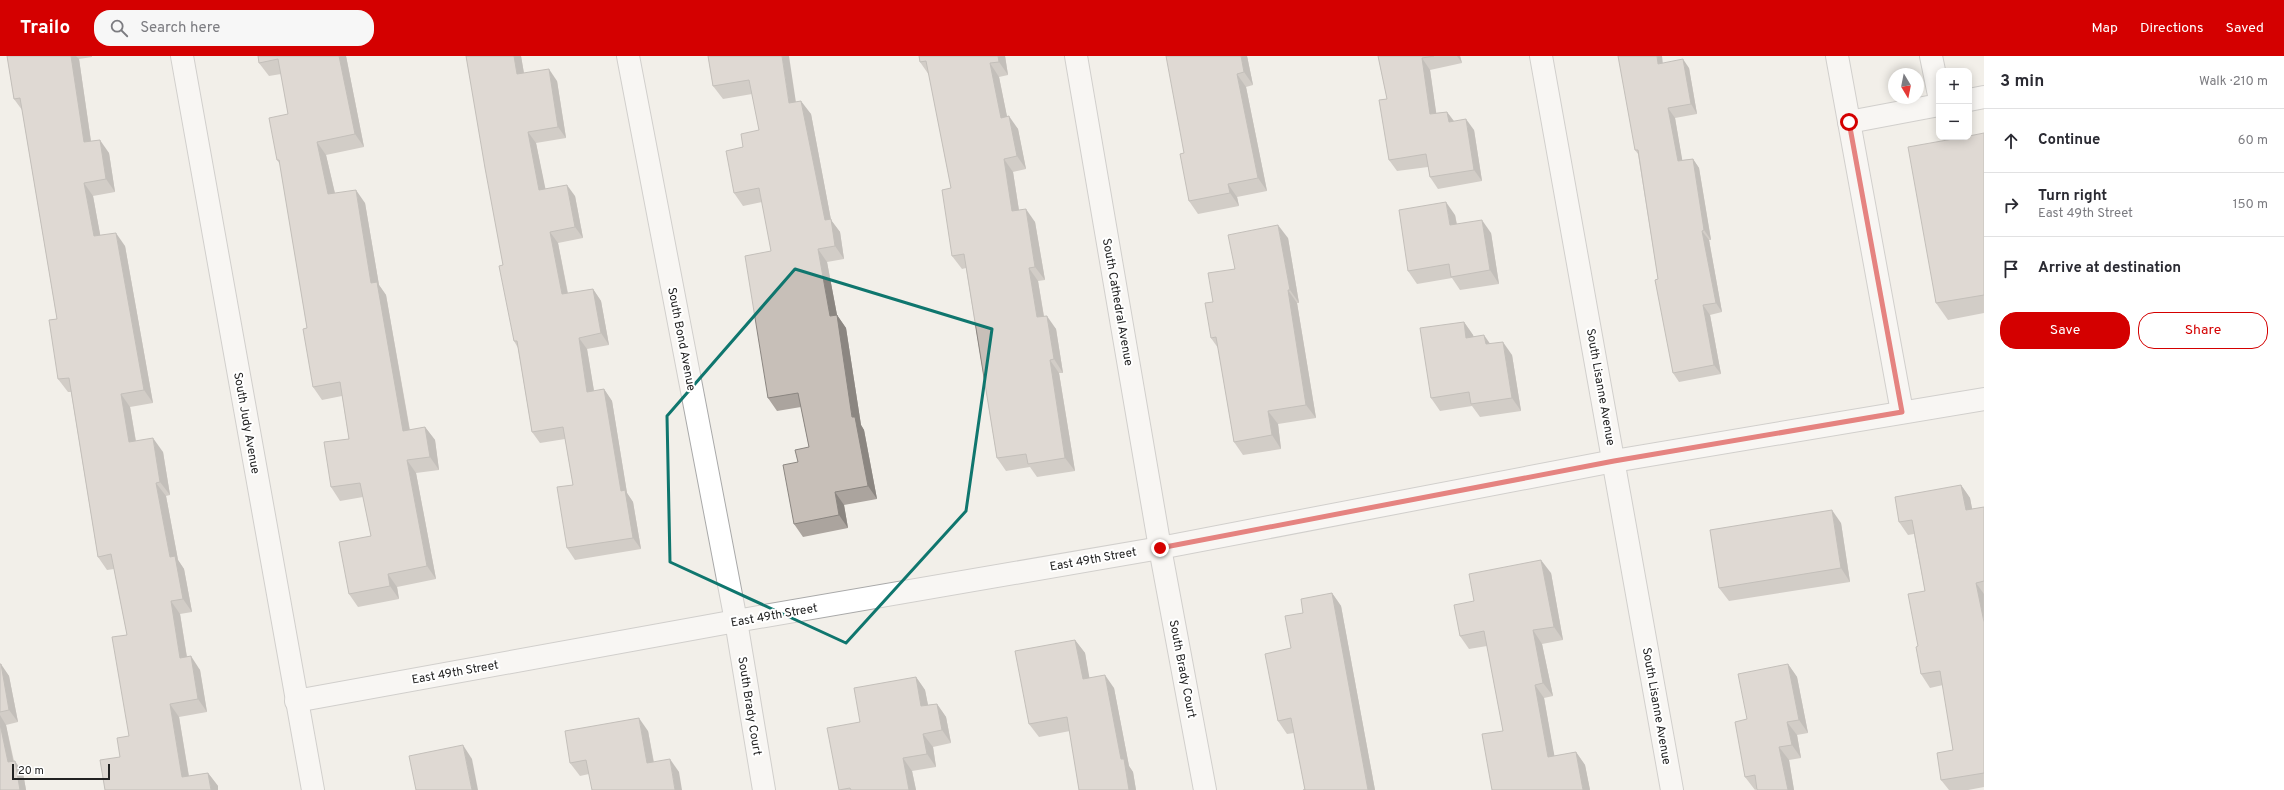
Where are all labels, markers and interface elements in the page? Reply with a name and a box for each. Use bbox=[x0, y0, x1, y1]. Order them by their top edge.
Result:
search box bbox=[94, 10, 374, 46]
text: Trailo bbox=[20, 16, 70, 40]
icon: search bbox=[108, 17, 130, 39]
text: Search here bbox=[140, 19, 220, 38]
text: Map bbox=[2092, 20, 2118, 37]
text: Directions bbox=[2140, 20, 2204, 37]
text: Saved bbox=[2226, 20, 2264, 37]
north arrow bbox=[1888, 68, 1924, 104]
map controls bbox=[1936, 68, 1972, 140]
button: + bbox=[1936, 68, 1972, 104]
text: 3 min bbox=[2000, 71, 2044, 93]
text: Walk · 210 m bbox=[2199, 74, 2268, 90]
button: − bbox=[1936, 104, 1972, 140]
route start bbox=[1840, 113, 1858, 131]
icon: ahead bbox=[2000, 130, 2022, 152]
text: Continue bbox=[2038, 131, 2100, 150]
text: 60 m bbox=[2238, 133, 2268, 149]
text: Turn right bbox=[2038, 187, 2107, 206]
icon: right bbox=[2000, 194, 2022, 216]
text: 150 m bbox=[2233, 197, 2268, 213]
text: East 49th Street bbox=[2038, 206, 2133, 222]
street label: South Cathedral Avenue bbox=[1098, 237, 1136, 367]
icon: arrive bbox=[2000, 258, 2022, 280]
text: Arrive at destination bbox=[2038, 259, 2181, 278]
street label: South Bond Avenue bbox=[663, 286, 699, 392]
button: Save bbox=[2000, 312, 2130, 349]
button: Share bbox=[2138, 312, 2268, 349]
street label: South Lisanne Avenue bbox=[1582, 327, 1618, 447]
street label: South Judy Avenue bbox=[229, 371, 263, 475]
route end bbox=[1151, 539, 1169, 557]
street label: East 49th Street bbox=[1049, 544, 1138, 575]
street label: East 49th Street bbox=[730, 600, 819, 631]
street label: South Brady Court bbox=[1165, 619, 1199, 720]
street label: South Lisanne Avenue bbox=[1638, 646, 1674, 766]
street label: South Brady Court bbox=[733, 656, 765, 757]
street label: East 49th Street bbox=[411, 657, 500, 688]
scale bar bbox=[12, 762, 110, 781]
text: 20 m bbox=[18, 764, 44, 778]

